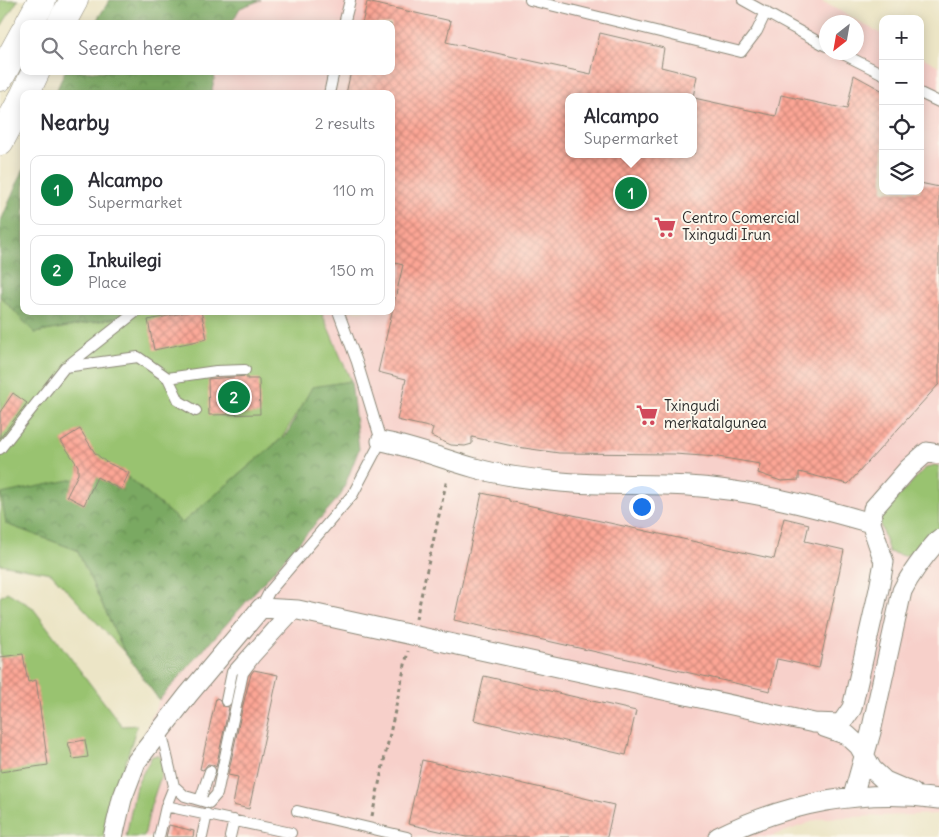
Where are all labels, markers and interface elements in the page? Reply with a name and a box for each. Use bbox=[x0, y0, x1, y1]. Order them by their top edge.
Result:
north arrow bbox=[819, 15, 864, 60]
map controls bbox=[879, 15, 924, 195]
button: + bbox=[879, 15, 924, 60]
search box bbox=[20, 20, 395, 75]
icon: search bbox=[38, 34, 66, 62]
text: Search here bbox=[78, 36, 181, 60]
button: − bbox=[879, 60, 924, 105]
popup bbox=[565, 93, 697, 158]
text: Alcampo bbox=[584, 104, 659, 128]
button: locate bbox=[879, 105, 924, 150]
text: Nearby bbox=[40, 109, 110, 136]
text: 2 results bbox=[315, 113, 375, 133]
text: Supermarket bbox=[584, 128, 678, 148]
button: layers bbox=[879, 150, 924, 195]
text: Alcampo bbox=[88, 168, 163, 192]
pin: 1 bbox=[615, 174, 647, 212]
text: 1 bbox=[54, 180, 60, 200]
text: 110 m bbox=[333, 180, 374, 200]
text: Supermarket bbox=[88, 192, 182, 212]
place label: Centro Comercial Txingudi Irun bbox=[682, 208, 799, 244]
supermarket icon: Centro Comercial Txingudi Irun bbox=[652, 214, 678, 240]
text: Inkuilegi bbox=[88, 248, 162, 272]
text: 2 bbox=[53, 260, 61, 280]
text: 150 m bbox=[330, 260, 374, 280]
text: Place bbox=[88, 272, 127, 292]
pin: 2 bbox=[218, 378, 250, 416]
place label: Txingudi merkatalgunea bbox=[664, 396, 767, 432]
supermarket icon: Txingudi merkatalgunea bbox=[634, 402, 660, 428]
your location bbox=[629, 494, 655, 520]

